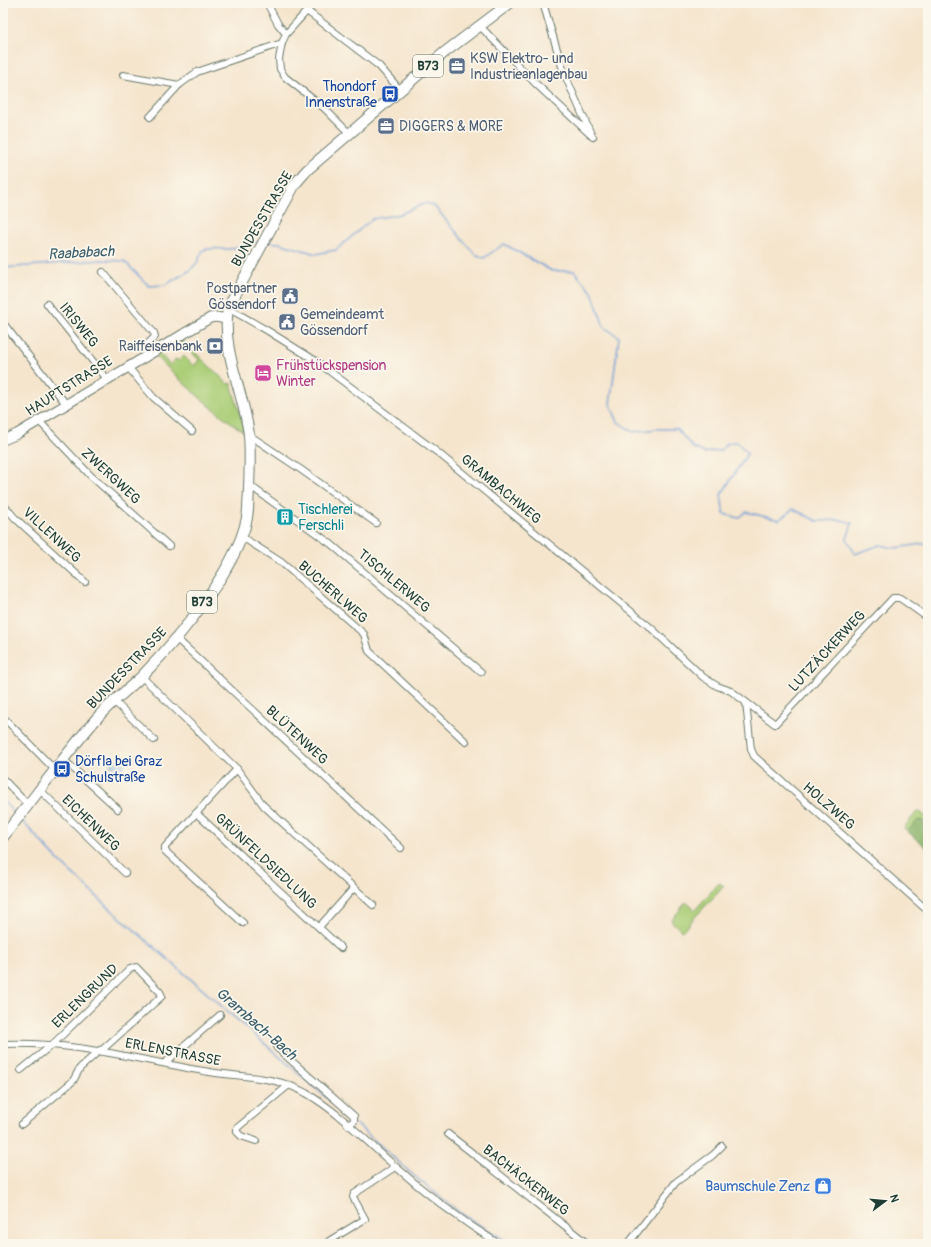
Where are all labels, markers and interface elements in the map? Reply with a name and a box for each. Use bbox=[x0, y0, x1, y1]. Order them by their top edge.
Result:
place label: KSW Elektro- und Industrieanlagenbau bbox=[470, 50, 588, 83]
road number: B73 bbox=[413, 55, 443, 77]
office icon: KSW Elektro- und Industrieanlagenbau bbox=[447, 56, 467, 76]
place label: Thondorf Innenstraße bbox=[305, 78, 377, 111]
bus stop icon: Thondorf Innenstraße bbox=[380, 84, 400, 104]
office icon: DIGGERS & MORE bbox=[376, 116, 396, 136]
place label: DIGGERS & MORE bbox=[399, 118, 503, 135]
street label: BUNDESSTRASSE bbox=[228, 168, 296, 270]
water label: Raababach bbox=[48, 242, 115, 264]
place label: Postpartner Gössendorf bbox=[206, 280, 277, 313]
public building icon: Postpartner Gössendorf bbox=[280, 286, 300, 306]
street label: IRISWEG bbox=[56, 299, 102, 351]
place label: Gemeindeamt Gössendorf bbox=[300, 306, 384, 339]
public building icon: Gemeindeamt Gössendorf bbox=[277, 312, 297, 332]
bank icon: Raiffeisenbank bbox=[205, 336, 225, 356]
place label: Raiffeisenbank bbox=[119, 338, 202, 355]
street label: HAUPTSTRASSE bbox=[22, 352, 116, 420]
place label: Frühstückspension Winter bbox=[276, 357, 387, 390]
hotel icon: Frühstückspension Winter bbox=[253, 363, 273, 383]
street label: ZWERGWEG bbox=[78, 444, 144, 508]
street label: GRAMBACHWEG bbox=[457, 450, 545, 528]
place label: Tischlerei Ferschli bbox=[298, 501, 353, 534]
street label: VILLENWEG bbox=[19, 504, 85, 566]
building icon: Tischlerei Ferschli bbox=[275, 507, 295, 527]
street label: TISCHLERWEG bbox=[354, 546, 434, 616]
street label: BUCHERLWEG bbox=[295, 557, 371, 627]
road number: B73 bbox=[187, 591, 217, 613]
street label: LUTZÄCKERWEG bbox=[785, 607, 869, 695]
street label: BUNDESSTRASSE bbox=[84, 623, 170, 713]
street label: BLÜTENWEG bbox=[262, 702, 332, 768]
place label: Dörfla bei Graz Schulstraße bbox=[75, 753, 162, 786]
bus stop icon: Dörfla bei Graz Schulstraße bbox=[52, 759, 72, 779]
street label: HOLZWEG bbox=[799, 779, 859, 833]
street label: EICHENWEG bbox=[58, 791, 124, 855]
street label: GRÜNFELDSIEDLUNG bbox=[212, 809, 320, 913]
street label: ERLENGRUND bbox=[48, 960, 122, 1032]
water label: Grambach-Bach bbox=[212, 984, 301, 1065]
street label: ERLENSTRASSE bbox=[124, 1034, 222, 1070]
street label: BACHÄCKERWEG bbox=[479, 1141, 573, 1219]
shop icon: Baumschule Zenz bbox=[813, 1176, 833, 1196]
place label: Baumschule Zenz bbox=[705, 1178, 810, 1195]
north arrow bbox=[865, 1181, 905, 1221]
text: N bbox=[887, 1193, 902, 1204]

